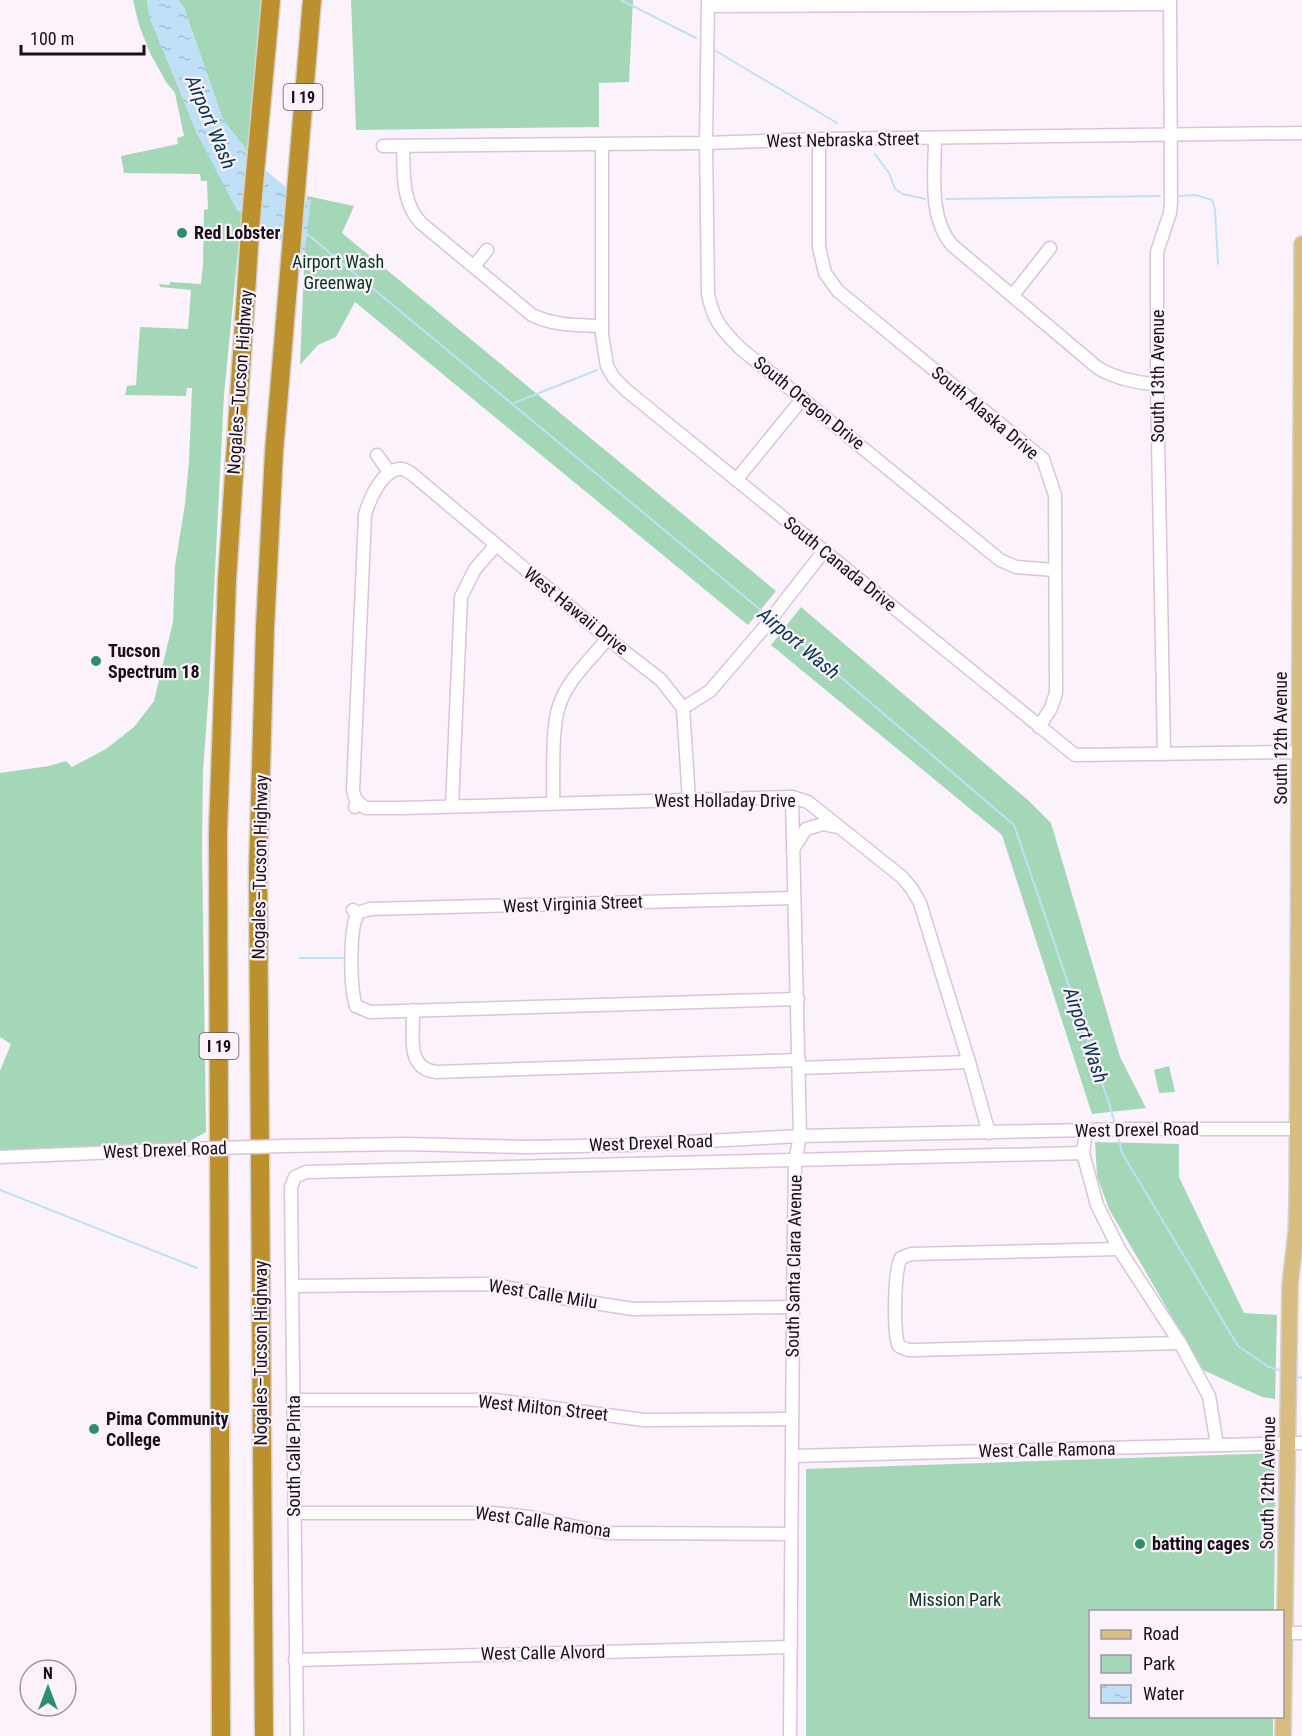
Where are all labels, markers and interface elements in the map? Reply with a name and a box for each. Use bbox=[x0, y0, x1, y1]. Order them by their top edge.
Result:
scale bar bbox=[21, 18, 144, 56]
text: 100 m bbox=[30, 28, 74, 49]
water label: Airport Wash bbox=[180, 71, 241, 172]
road number: I 19 bbox=[284, 84, 322, 110]
street label: West Nebraska Street bbox=[766, 128, 920, 151]
place label: Red Lobster bbox=[194, 222, 280, 243]
marker: Red Lobster bbox=[175, 226, 189, 240]
park label: Airport Wash Greenway bbox=[292, 251, 384, 293]
street label: Nogales–Tucson Highway bbox=[223, 288, 256, 475]
street label: South 13th Avenue bbox=[1147, 310, 1168, 442]
street label: South Oregon Drive bbox=[750, 352, 869, 454]
street label: South Alaska Drive bbox=[927, 362, 1043, 464]
street label: South Canada Drive bbox=[780, 512, 901, 616]
street label: West Hawaii Drive bbox=[520, 562, 633, 659]
water label: Airport Wash bbox=[752, 601, 845, 684]
place label: Tucson Spectrum 18 bbox=[108, 640, 200, 682]
marker: Tucson Spectrum 18 bbox=[89, 654, 103, 668]
street label: South 12th Avenue bbox=[1270, 672, 1291, 804]
street label: Nogales–Tucson Highway bbox=[247, 774, 272, 960]
street label: West Holladay Drive bbox=[654, 790, 796, 811]
street label: West Virginia Street bbox=[503, 891, 643, 916]
water label: Airport Wash bbox=[1058, 983, 1114, 1086]
road number: I 19 bbox=[200, 1033, 238, 1059]
street label: West Drexel Road bbox=[1075, 1118, 1199, 1141]
street label: West Drexel Road bbox=[589, 1130, 713, 1155]
street label: West Drexel Road bbox=[103, 1137, 227, 1162]
street label: South Santa Clara Avenue bbox=[781, 1175, 806, 1357]
street label: Nogales–Tucson Highway bbox=[250, 1260, 271, 1445]
street label: West Calle Milu bbox=[487, 1275, 599, 1312]
street label: West Milton Street bbox=[477, 1390, 609, 1425]
street label: South Calle Pinta bbox=[283, 1395, 304, 1517]
place label: Pima Community College bbox=[106, 1408, 228, 1450]
street label: South 12th Avenue bbox=[1256, 1416, 1279, 1550]
marker: Pima Community College bbox=[87, 1422, 101, 1436]
street label: West Calle Ramona bbox=[978, 1438, 1116, 1461]
street label: West Calle Ramona bbox=[474, 1502, 613, 1541]
place label: batting cages bbox=[1152, 1533, 1250, 1554]
marker: batting cages bbox=[1133, 1537, 1147, 1551]
park label: Mission Park bbox=[909, 1589, 1001, 1610]
legend bbox=[1089, 1610, 1284, 1718]
text: Road bbox=[1143, 1623, 1179, 1644]
street label: West Calle Alvord bbox=[481, 1641, 605, 1664]
text: Park bbox=[1143, 1653, 1175, 1674]
north arrow bbox=[18, 1658, 78, 1718]
text: N bbox=[43, 1664, 53, 1683]
text: Water bbox=[1143, 1683, 1185, 1704]

